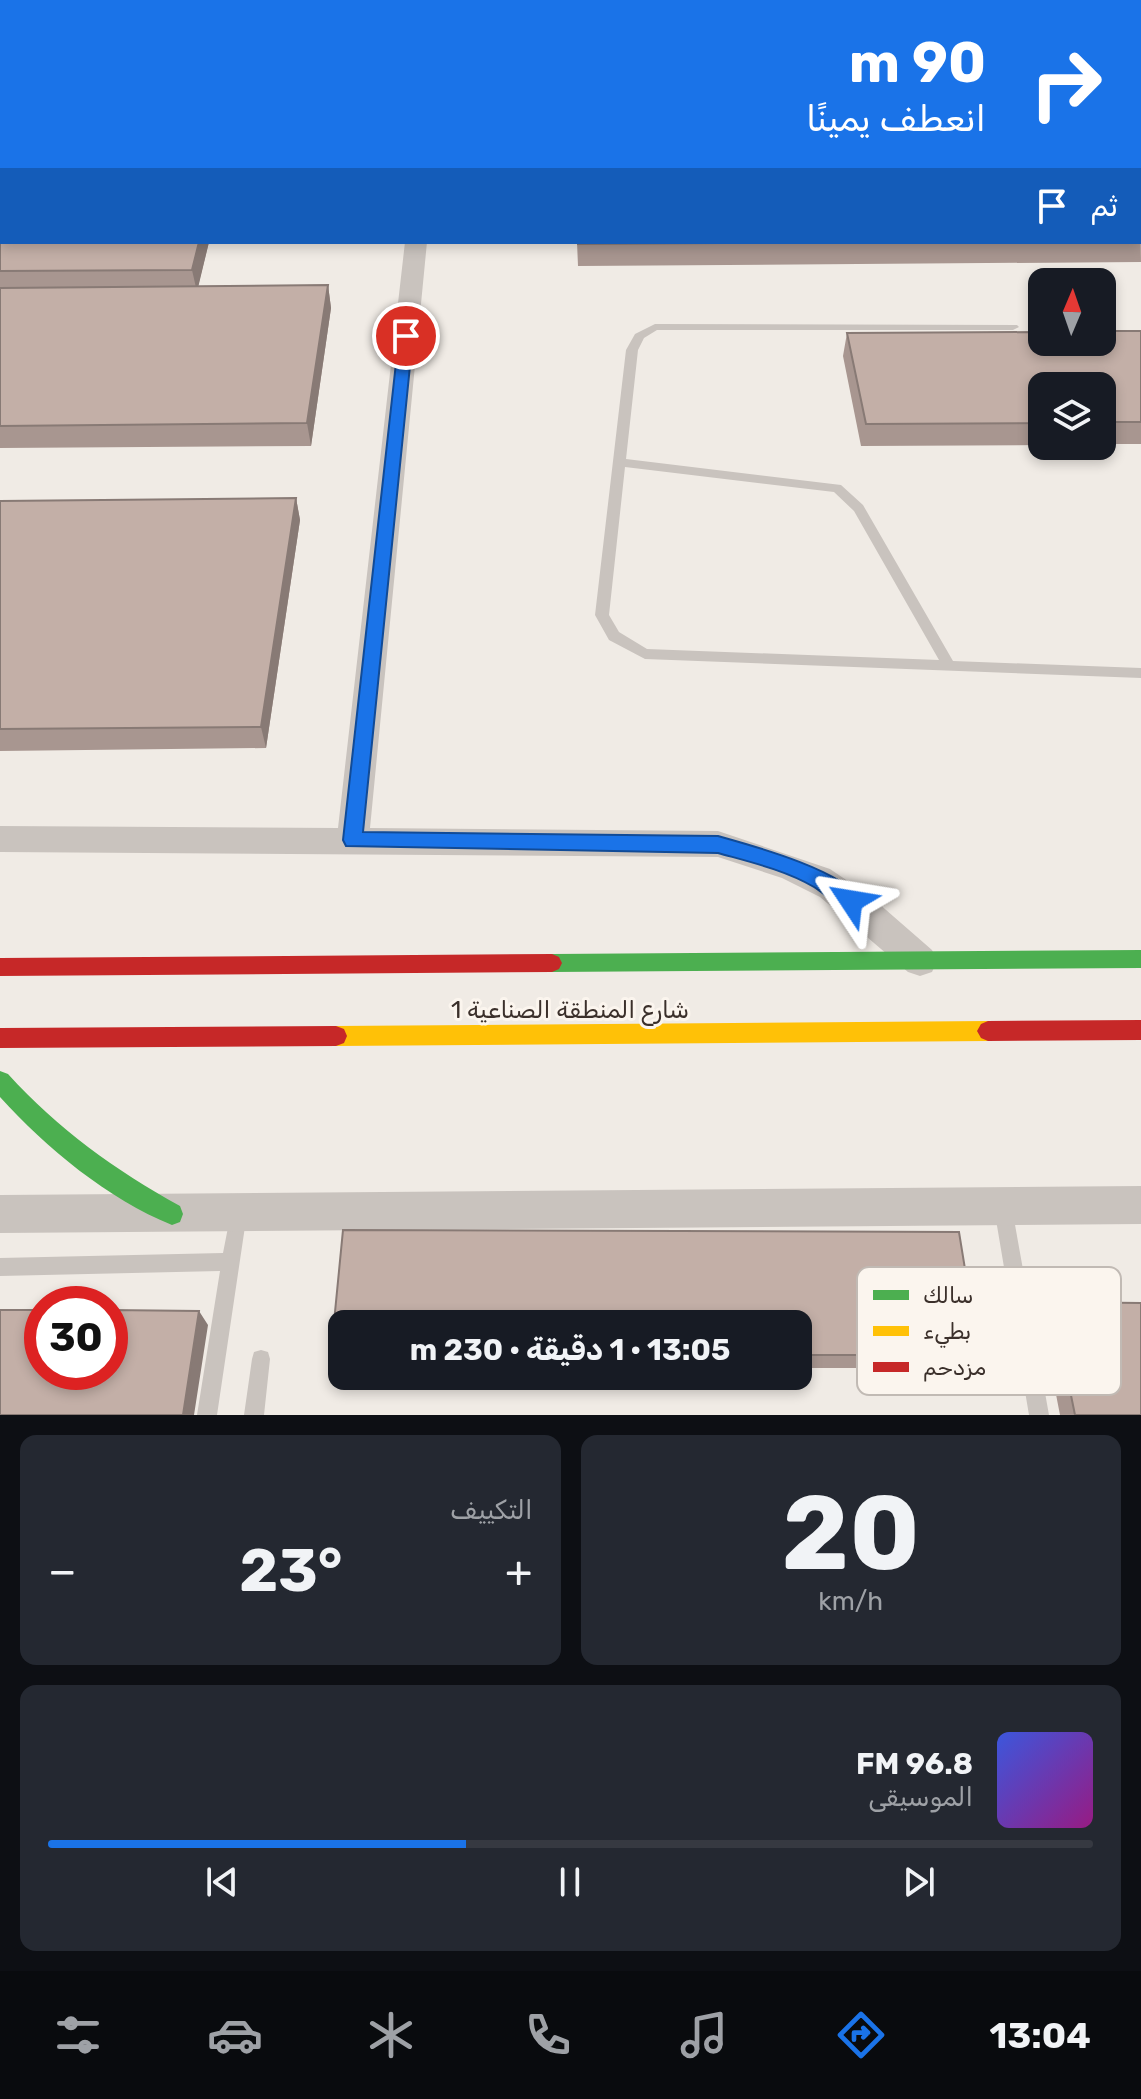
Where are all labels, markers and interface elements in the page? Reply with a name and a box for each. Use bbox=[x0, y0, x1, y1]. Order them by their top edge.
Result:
text: 90 m bbox=[849, 30, 986, 96]
icon: right bbox=[1014, 32, 1118, 136]
text: انعطف يمينًا bbox=[806, 97, 986, 140]
icon: arrive bbox=[1030, 184, 1074, 228]
text: ثم bbox=[1090, 188, 1118, 224]
north arrow bbox=[1028, 268, 1116, 356]
map controls bbox=[1028, 268, 1116, 460]
pin bbox=[372, 302, 440, 370]
icon: arrive bbox=[384, 314, 428, 358]
button: layers bbox=[1028, 372, 1116, 460]
position arrow bbox=[809, 859, 893, 943]
street label: شارع المنطقة الصناعية 1 bbox=[451, 996, 689, 1026]
legend bbox=[857, 1267, 1121, 1395]
text: سالك bbox=[923, 1282, 974, 1309]
speed limit sign: 30 bbox=[24, 1286, 128, 1390]
text: بطيء bbox=[923, 1318, 971, 1348]
text: 13:05 · 1 دقيقة · 230 m bbox=[410, 1332, 730, 1368]
text: مزدحم bbox=[923, 1354, 986, 1382]
text: 20 bbox=[782, 1472, 920, 1595]
text: التكييف bbox=[450, 1495, 533, 1526]
text: 23° bbox=[239, 1535, 342, 1606]
text: − bbox=[48, 1545, 77, 1597]
text: + bbox=[505, 1545, 532, 1597]
text: km/h bbox=[818, 1586, 883, 1617]
text: 96.8 FM bbox=[856, 1746, 973, 1782]
text: الموسيقى bbox=[868, 1782, 973, 1813]
icon: previous bbox=[200, 1860, 244, 1904]
icon: pause bbox=[548, 1860, 592, 1904]
icon: next bbox=[897, 1860, 941, 1904]
icon: filters bbox=[50, 2007, 106, 2063]
icon: car bbox=[207, 2007, 263, 2063]
icon: climate bbox=[363, 2007, 419, 2063]
icon: phone bbox=[520, 2007, 576, 2063]
icon: music bbox=[676, 2007, 732, 2063]
icon: directions bbox=[833, 2007, 889, 2063]
text: 13:04 bbox=[990, 2014, 1091, 2057]

